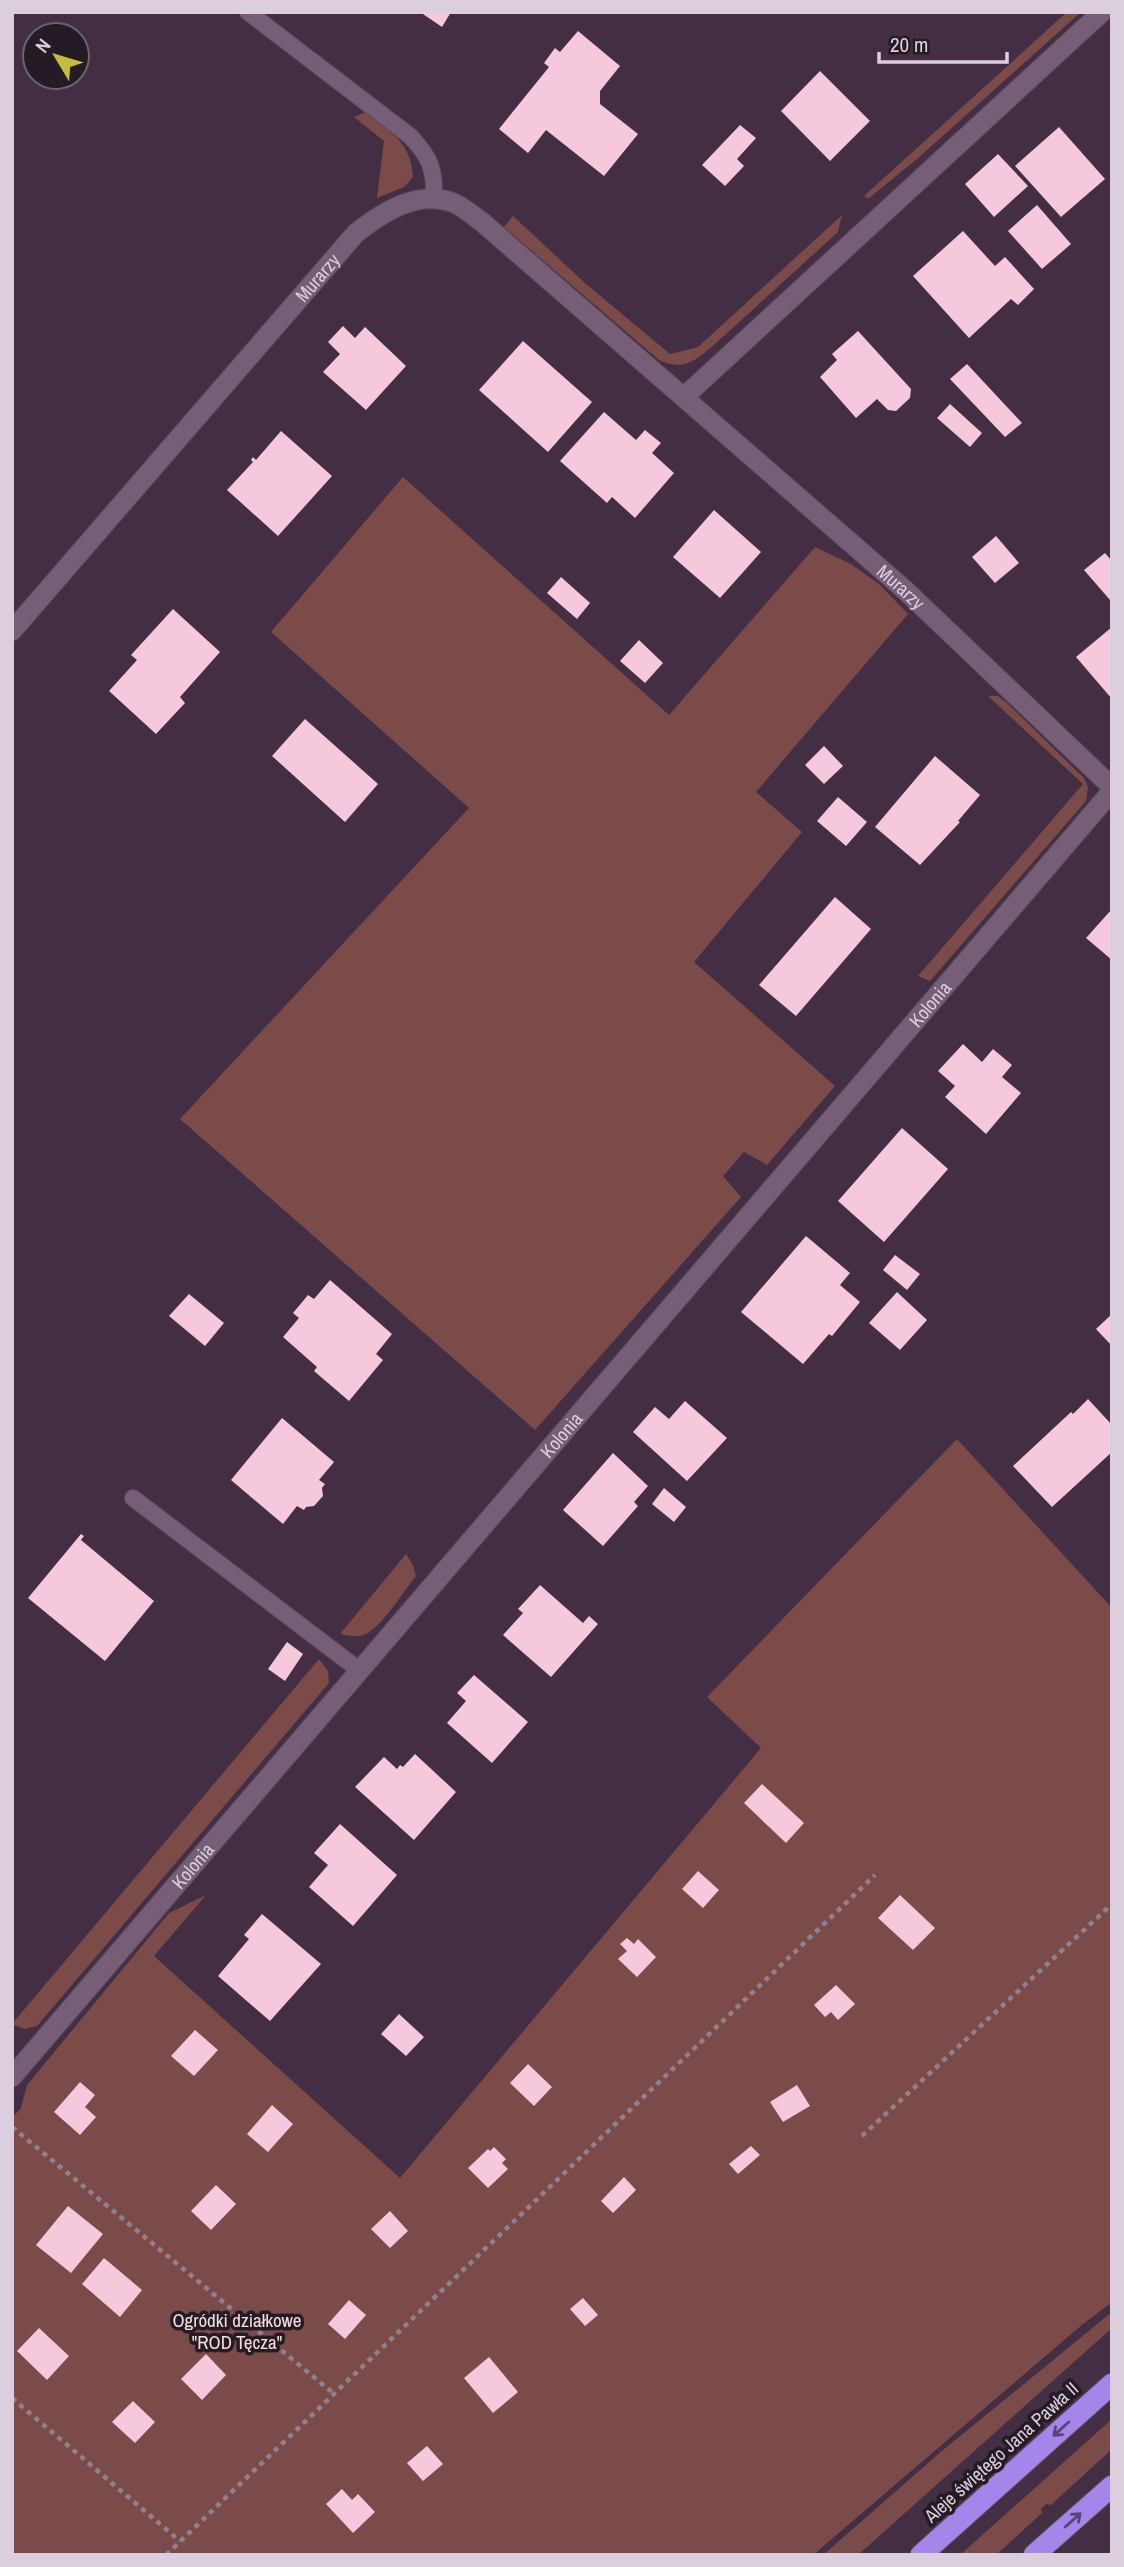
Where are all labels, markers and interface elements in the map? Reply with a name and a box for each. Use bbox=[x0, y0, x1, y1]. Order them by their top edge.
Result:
north arrow bbox=[21, 21, 91, 91]
scale bar bbox=[879, 21, 1007, 65]
text: 20 m bbox=[890, 30, 928, 59]
text: N bbox=[29, 33, 56, 58]
street label: Murarzy bbox=[289, 248, 346, 307]
street label: Murarzy bbox=[871, 558, 931, 615]
street label: Kolonia bbox=[903, 975, 957, 1033]
street label: Kolonia bbox=[534, 1406, 589, 1463]
street label: Kolonia bbox=[166, 1837, 220, 1894]
park label: Ogródki działkowe "ROD Tęcza" bbox=[172, 2307, 302, 2355]
street label: Aleje świętego Jana Pawła II bbox=[918, 2376, 1084, 2529]
one-way arrow bbox=[1053, 2421, 1070, 2438]
one-way arrow bbox=[1064, 2512, 1082, 2528]

